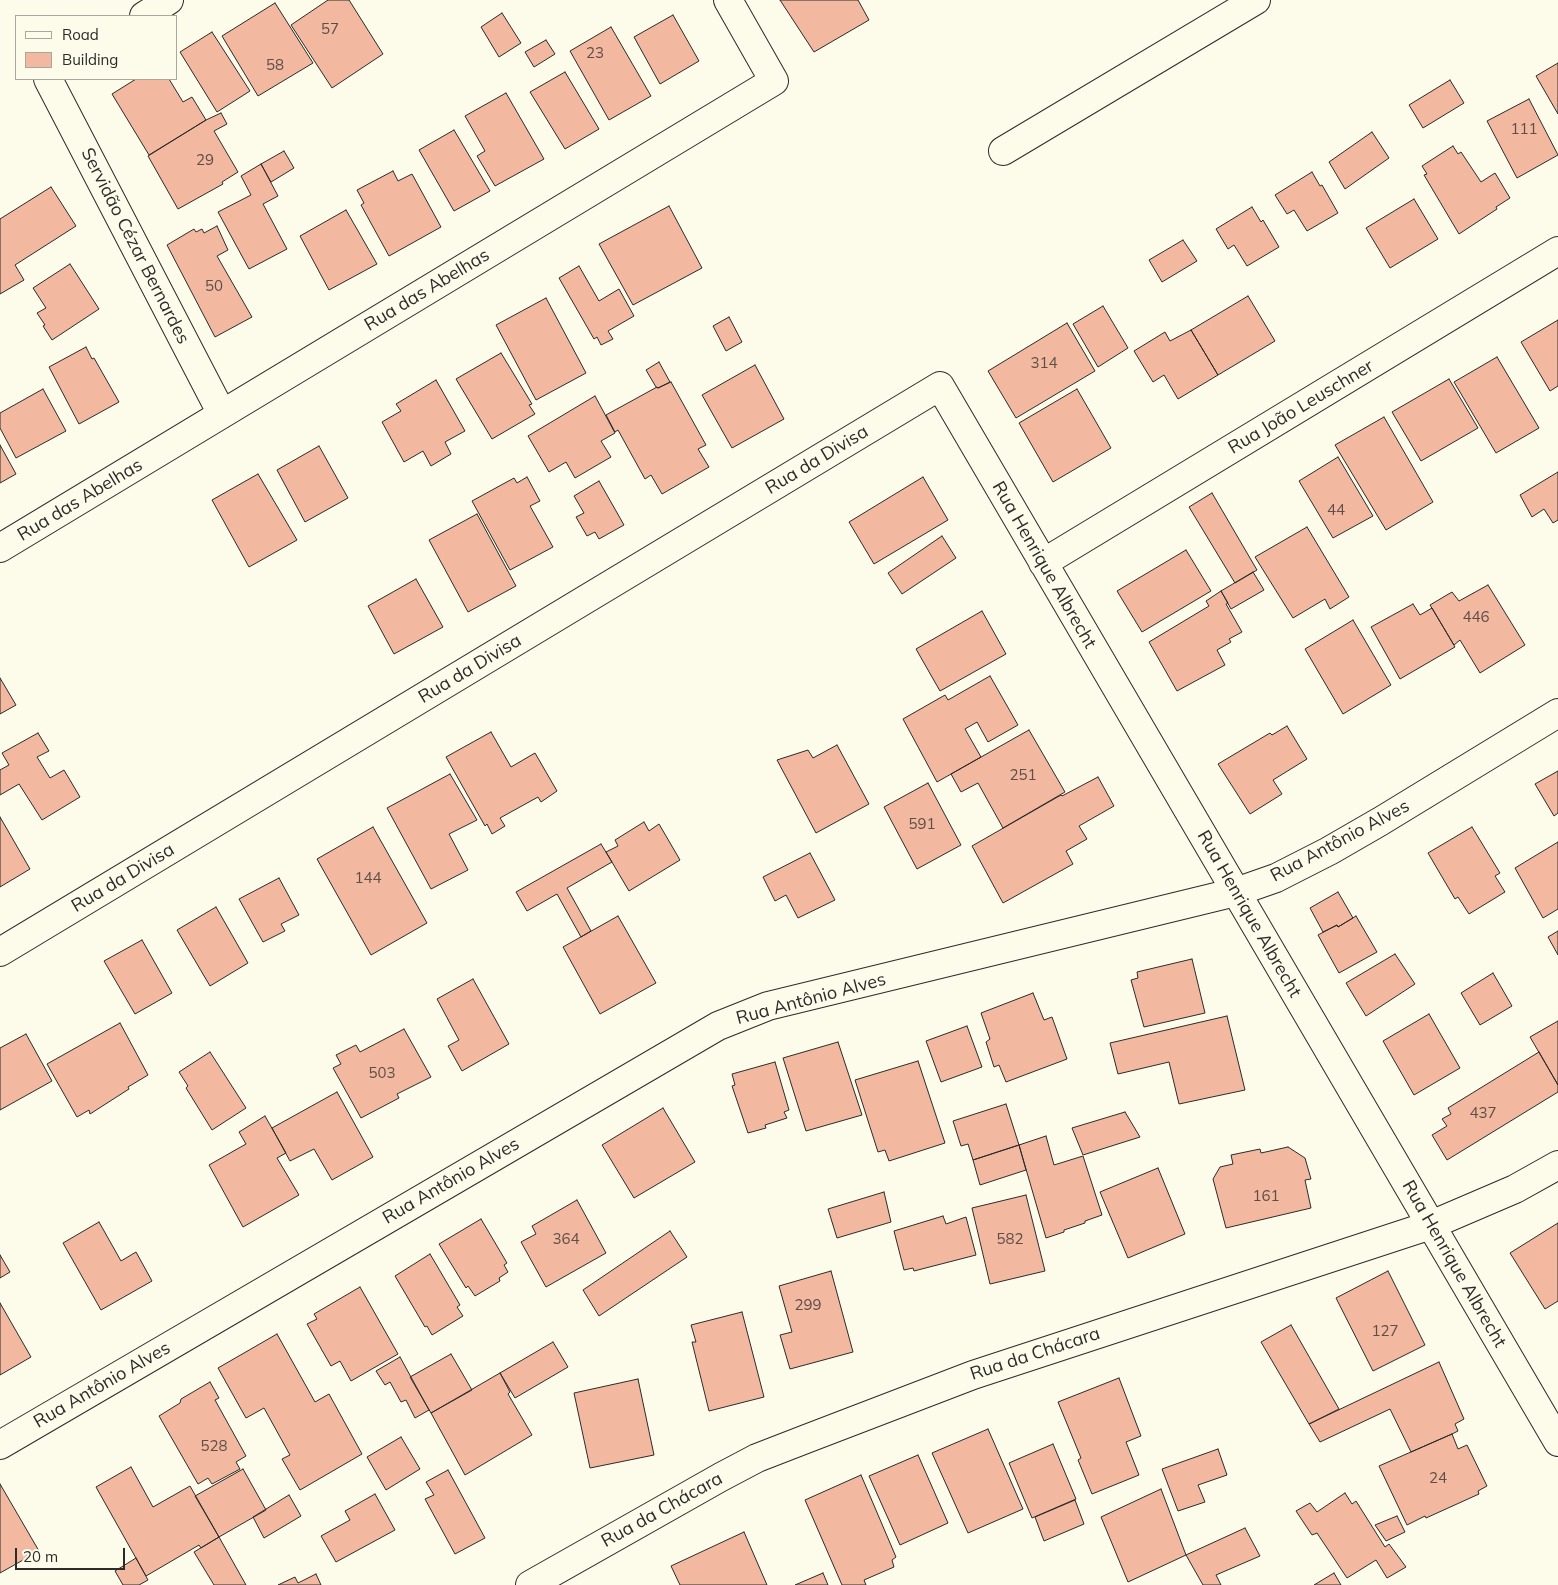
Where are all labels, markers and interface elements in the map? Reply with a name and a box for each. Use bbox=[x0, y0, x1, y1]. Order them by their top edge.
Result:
legend bbox=[15, 15, 178, 80]
house number: 57 bbox=[321, 20, 339, 38]
text: Road bbox=[62, 25, 99, 44]
house number: 23 bbox=[586, 44, 604, 62]
text: Building bbox=[62, 50, 118, 69]
house number: 58 bbox=[266, 56, 284, 74]
house number: 111 bbox=[1511, 120, 1537, 138]
street label: Servidão Cézar Bernardes bbox=[76, 144, 194, 348]
house number: 29 bbox=[196, 151, 214, 169]
street label: Rua das Abelhas bbox=[361, 244, 493, 336]
house number: 50 bbox=[205, 277, 223, 295]
house number: 314 bbox=[1031, 354, 1057, 372]
street label: Rua João Leuschner bbox=[1225, 355, 1377, 459]
street label: Rua da Divisa bbox=[762, 421, 872, 499]
street label: Rua das Abelhas bbox=[14, 454, 146, 546]
street label: Rua Henrique Albrecht bbox=[987, 478, 1101, 652]
house number: 44 bbox=[1327, 501, 1345, 519]
house number: 446 bbox=[1463, 608, 1489, 626]
street label: Rua da Divisa bbox=[415, 630, 525, 708]
house number: 251 bbox=[1010, 766, 1036, 784]
street label: Rua Antônio Alves bbox=[1267, 795, 1413, 887]
house number: 591 bbox=[909, 815, 935, 833]
street label: Rua Henrique Albrecht bbox=[1192, 827, 1306, 1001]
street label: Rua da Divisa bbox=[68, 839, 178, 917]
house number: 144 bbox=[355, 869, 381, 887]
street label: Rua Antônio Alves bbox=[734, 969, 888, 1029]
house number: 503 bbox=[369, 1064, 395, 1082]
house number: 437 bbox=[1470, 1104, 1496, 1122]
street label: Rua Antônio Alves bbox=[379, 1133, 523, 1229]
street label: Rua Henrique Albrecht bbox=[1397, 1177, 1511, 1351]
house number: 161 bbox=[1253, 1187, 1279, 1205]
house number: 364 bbox=[553, 1230, 579, 1248]
house number: 582 bbox=[997, 1230, 1023, 1248]
house number: 299 bbox=[795, 1296, 821, 1314]
house number: 127 bbox=[1372, 1322, 1398, 1340]
street label: Rua da Chácara bbox=[967, 1323, 1103, 1385]
street label: Rua Antônio Alves bbox=[30, 1337, 174, 1433]
house number: 528 bbox=[201, 1437, 227, 1455]
street label: Rua da Chácara bbox=[598, 1468, 726, 1552]
house number: 24 bbox=[1429, 1469, 1447, 1487]
scale bar bbox=[18, 1538, 128, 1570]
text: 20 m bbox=[23, 1547, 58, 1566]

